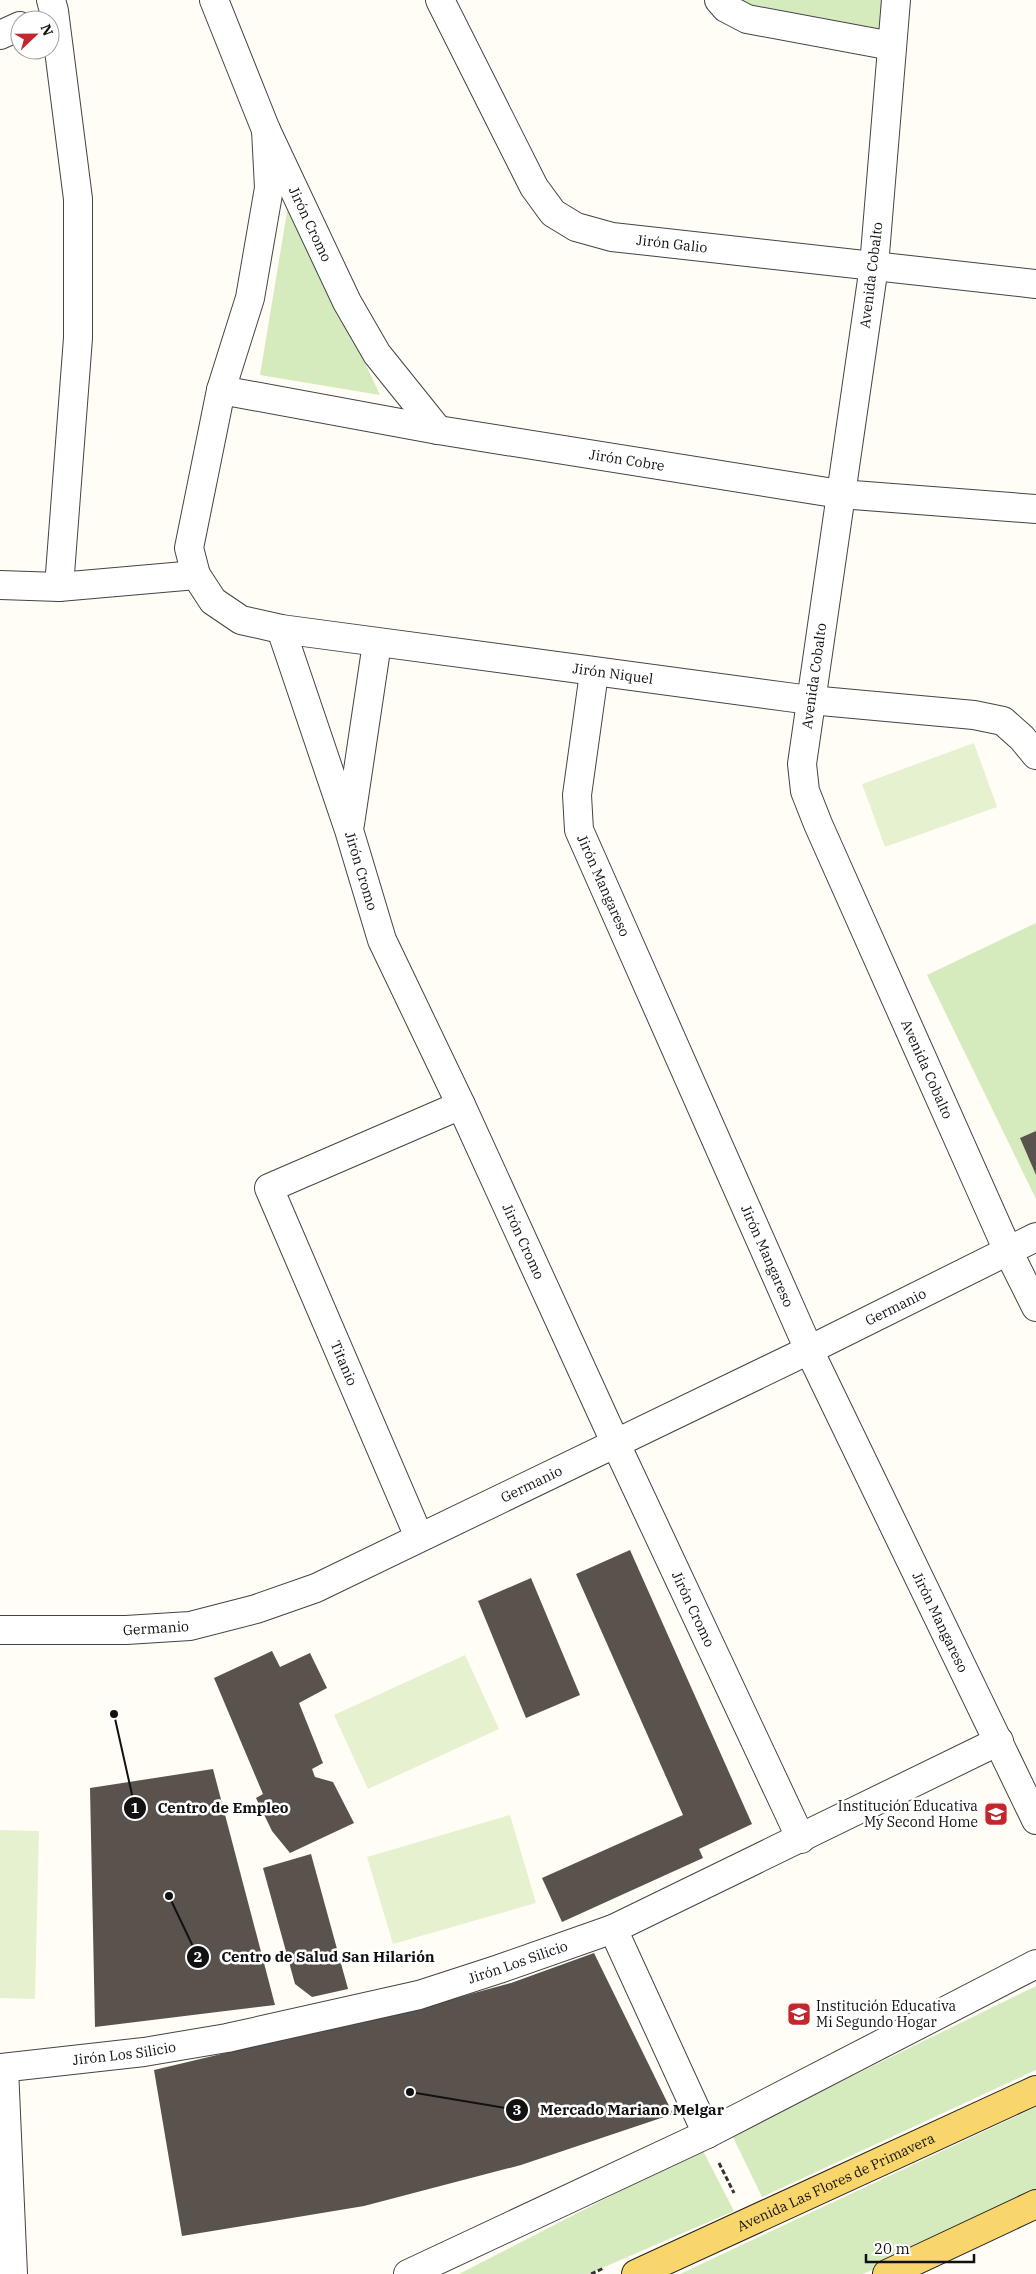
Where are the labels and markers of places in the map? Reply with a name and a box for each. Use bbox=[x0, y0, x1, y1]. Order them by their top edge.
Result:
callout: Centro de Empleo bbox=[122, 1793, 298, 1823]
place label: Institución Educativa My Second Home bbox=[838, 1797, 978, 1831]
school or university icon: Institución Educativa My Second Home bbox=[983, 1801, 1009, 1827]
callout: Centro de Salud San Hilarión bbox=[186, 1942, 444, 1972]
place label: Institución Educativa Mi Segundo Hogar bbox=[816, 1997, 957, 2031]
school or university icon: Institución Educativa Mi Segundo Hogar bbox=[786, 2001, 812, 2027]
callout: Mercado Mariano Melgar bbox=[505, 2095, 734, 2125]

